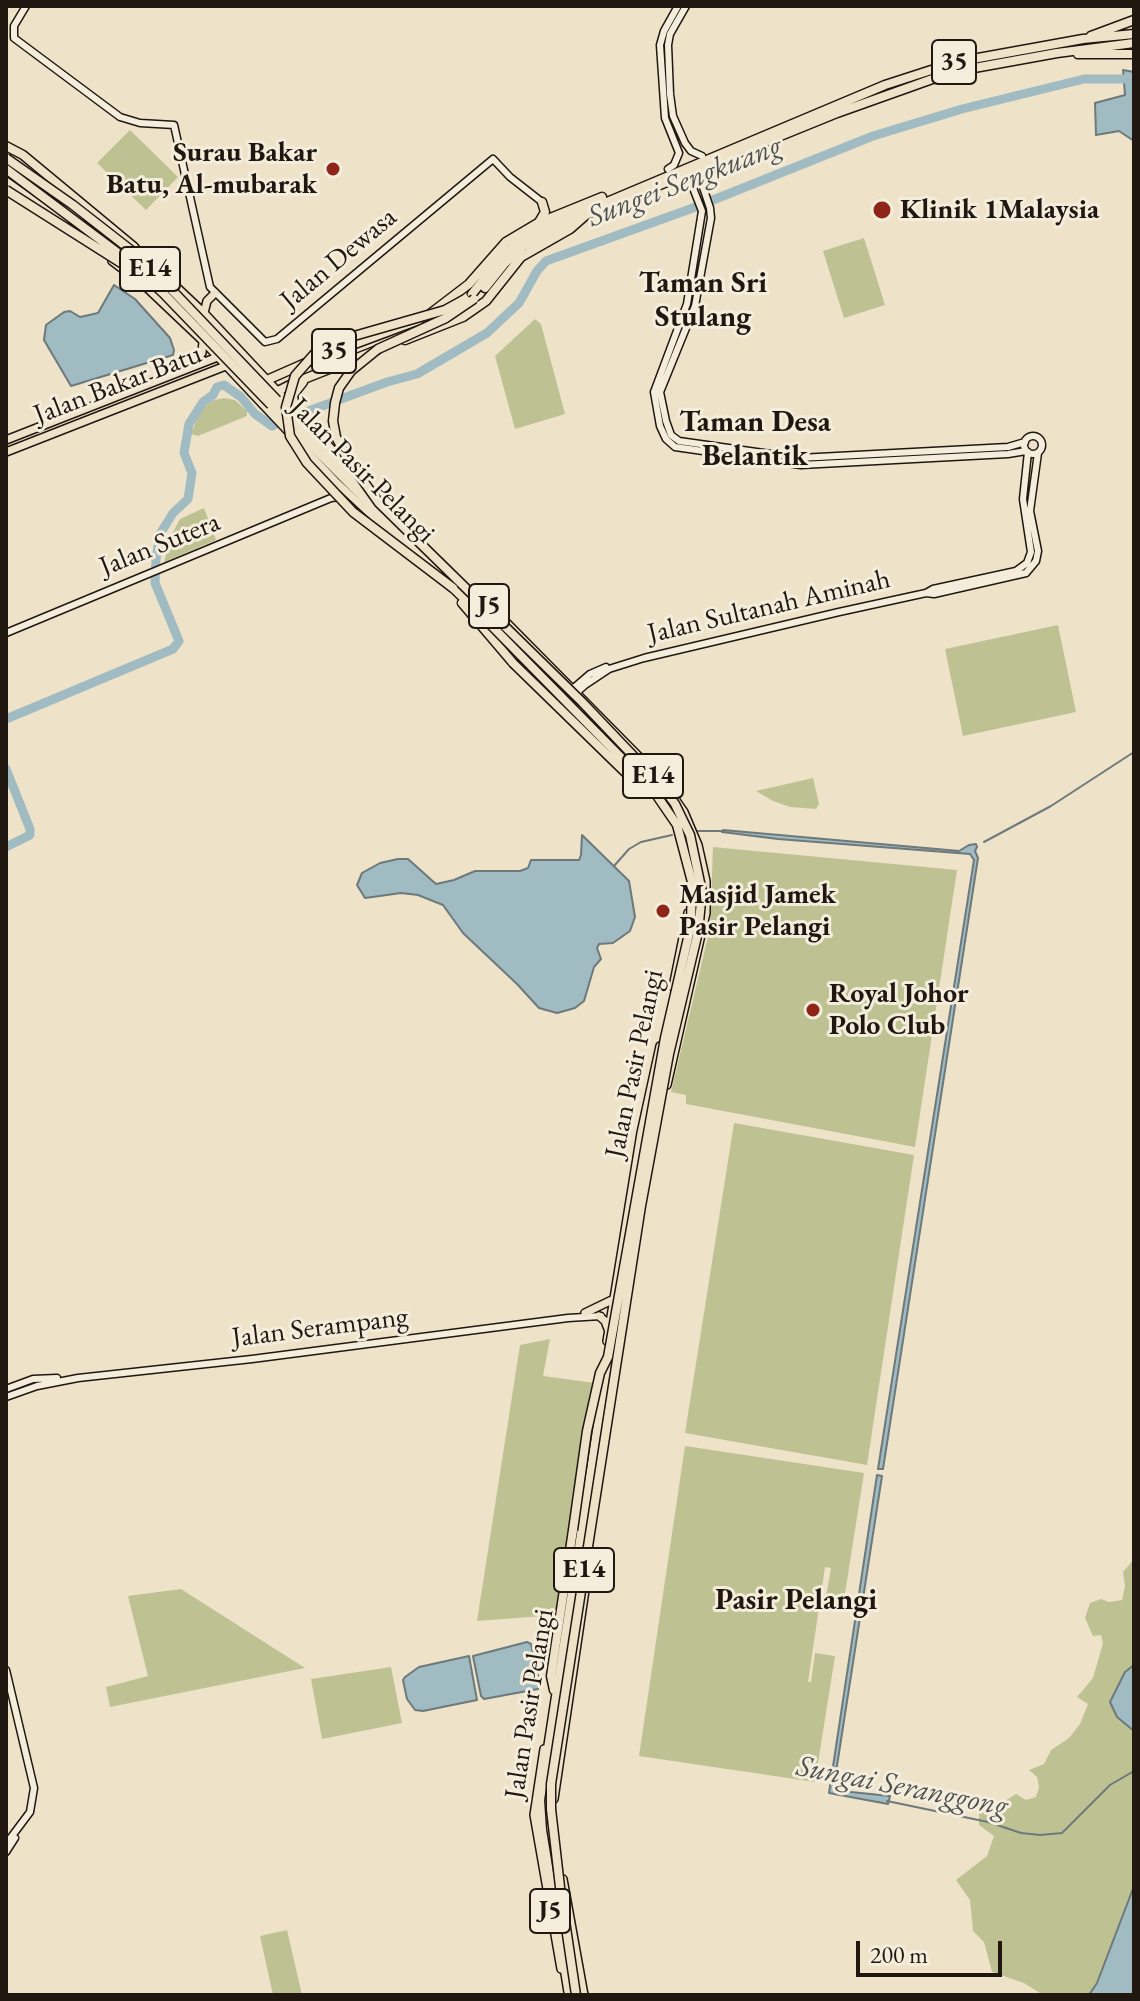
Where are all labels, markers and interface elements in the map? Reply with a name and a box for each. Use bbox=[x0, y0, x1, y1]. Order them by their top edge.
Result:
road number: 35 bbox=[932, 40, 976, 84]
water label: Sungei Sengkuang bbox=[583, 128, 787, 236]
place label: Surau Bakar Batu, Al-mubarak bbox=[106, 136, 317, 202]
marker: Surau Bakar Batu, Al-mubarak bbox=[324, 160, 342, 178]
place label: Klinik 1Malaysia bbox=[900, 193, 1099, 227]
marker: Klinik 1Malaysia bbox=[871, 199, 893, 221]
street label: Jalan Dewasa bbox=[274, 201, 404, 317]
road number: E14 bbox=[120, 247, 180, 291]
district label: Taman Sri Stulang bbox=[639, 266, 767, 336]
road number: 35 bbox=[312, 329, 356, 373]
street label: Jalan Bakar Batu bbox=[29, 338, 207, 432]
street label: Jalan Pasir Pelangi bbox=[282, 391, 442, 551]
district label: Taman Desa Belantik bbox=[679, 405, 831, 476]
street label: Jalan Sutera bbox=[95, 506, 225, 584]
street label: Jalan Sultanah Aminah bbox=[644, 563, 894, 651]
road number: J5 bbox=[469, 584, 509, 628]
road number: E14 bbox=[623, 754, 683, 798]
place label: Masjid Jamek Pasir Pelangi bbox=[679, 878, 836, 944]
marker: Masjid Jamek Pasir Pelangi bbox=[654, 902, 672, 920]
street label: Jalan Pasir Pelangi bbox=[599, 967, 671, 1161]
place label: Royal Johor Polo Club bbox=[829, 977, 969, 1043]
marker: Royal Johor Polo Club bbox=[804, 1001, 822, 1019]
street label: Jalan Serampang bbox=[230, 1301, 410, 1355]
road number: E14 bbox=[554, 1548, 614, 1592]
district label: Pasir Pelangi bbox=[715, 1583, 877, 1619]
street label: Jalan Pasir Pelangi bbox=[498, 1607, 562, 1801]
water label: Sungai Seranggong bbox=[793, 1749, 1011, 1825]
road number: J5 bbox=[530, 1889, 570, 1933]
scale bar bbox=[860, 1925, 1006, 1975]
text: 200 m bbox=[870, 1939, 928, 1970]

